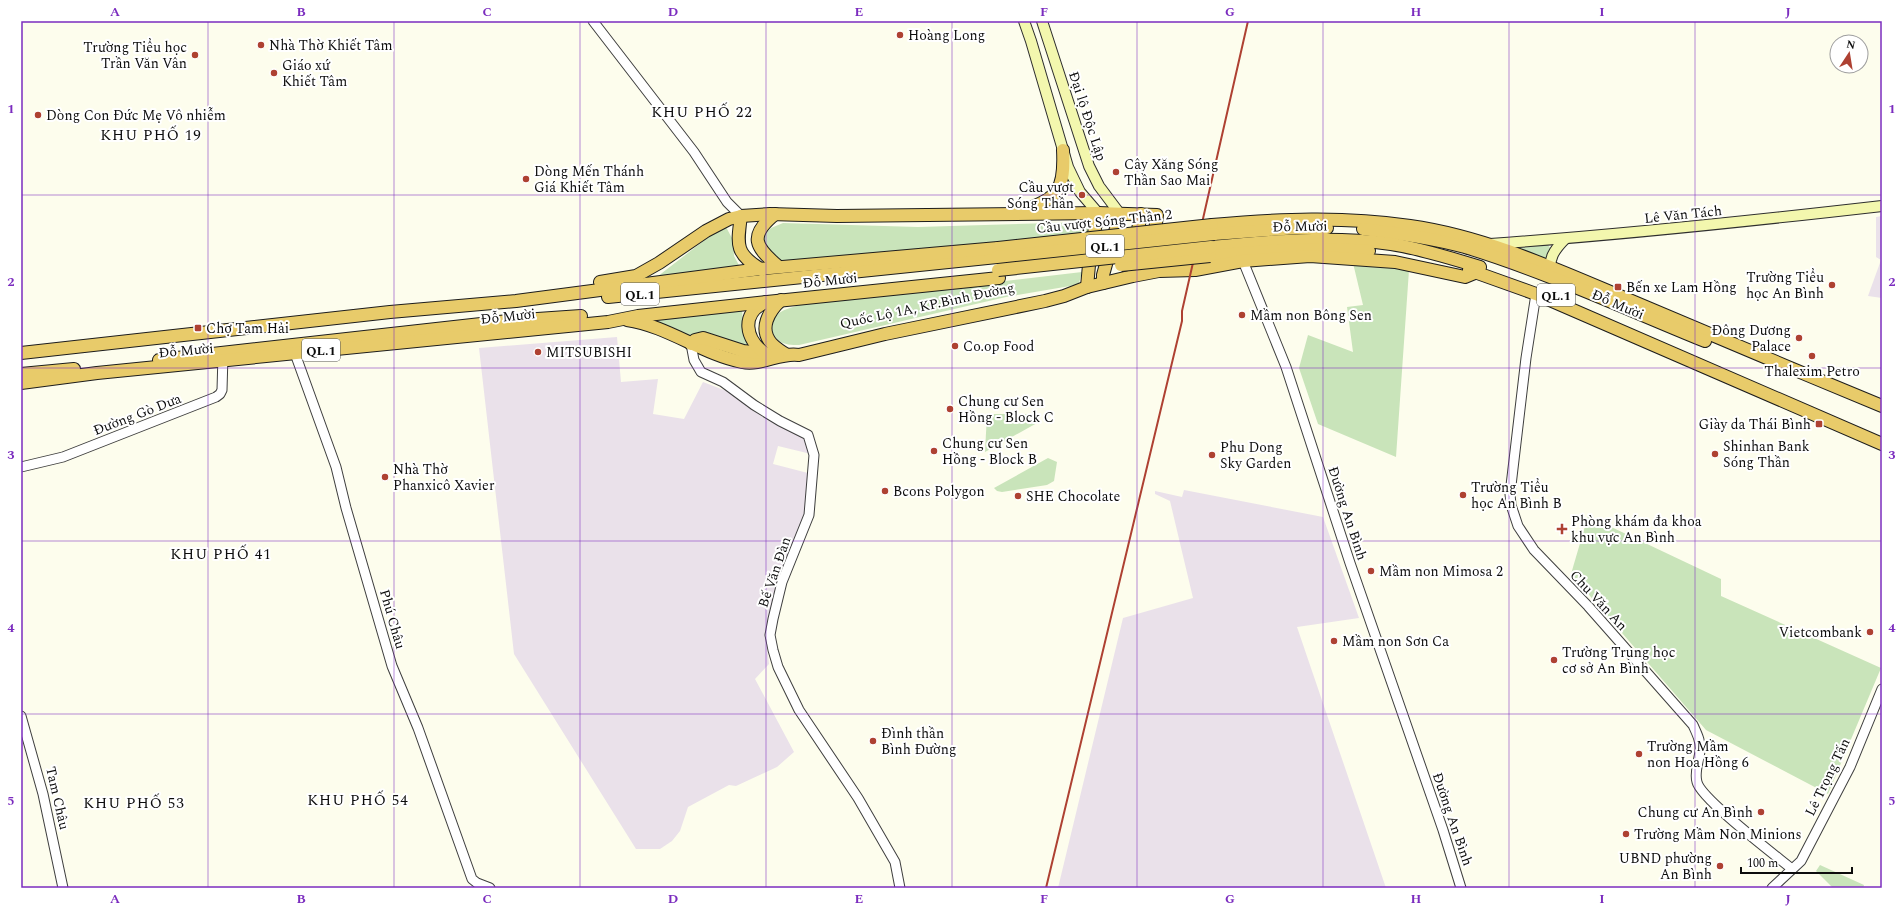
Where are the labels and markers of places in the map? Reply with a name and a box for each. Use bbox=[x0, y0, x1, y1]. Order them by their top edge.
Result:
place label: Hoàng Long bbox=[908, 25, 985, 46]
marker: Hoàng Long bbox=[895, 30, 905, 40]
place label: Nhà Thờ Khiết Tâm bbox=[269, 35, 393, 56]
place label: Trường Tiểu học Trần Văn Vân bbox=[83, 37, 187, 74]
marker: Nhà Thờ Khiết Tâm bbox=[256, 40, 266, 50]
marker: Trường Tiểu học Trần Văn Vân bbox=[190, 50, 200, 60]
place label: Giáo xứ Khiết Tâm bbox=[282, 55, 347, 92]
marker: Giáo xứ Khiết Tâm bbox=[269, 68, 279, 78]
place label: Dòng Con Đức Mẹ Vô nhiễm bbox=[46, 105, 226, 126]
marker: Dòng Con Đức Mẹ Vô nhiễm bbox=[33, 110, 43, 120]
place label: Cây Xăng Sóng Thần Sao Mai bbox=[1124, 154, 1218, 191]
place label: Dòng Mến Thánh Giá Khiết Tâm bbox=[534, 161, 644, 198]
marker: Cây Xăng Sóng Thần Sao Mai bbox=[1111, 167, 1121, 177]
marker: Dòng Mến Thánh Giá Khiết Tâm bbox=[521, 174, 531, 184]
place label: Cầu vượt Sóng Thần bbox=[1007, 177, 1074, 214]
marker: Cầu vượt Sóng Thần bbox=[1077, 190, 1087, 200]
place label: Trường Tiểu học An Bình bbox=[1746, 267, 1824, 304]
place label: Bến xe Lam Hồng bbox=[1626, 277, 1737, 298]
marker: Trường Tiểu học An Bình bbox=[1827, 280, 1837, 290]
marker: Bến xe Lam Hồng bbox=[1613, 282, 1623, 292]
place label: Mầm non Bông Sen bbox=[1250, 305, 1372, 326]
marker: Mầm non Bông Sen bbox=[1237, 310, 1247, 320]
place label: Chợ Tam Hải bbox=[206, 318, 289, 339]
place label: Đông Dương Palace bbox=[1711, 320, 1791, 357]
marker: Chợ Tam Hải bbox=[193, 323, 203, 333]
marker: Đông Dương Palace bbox=[1794, 333, 1804, 343]
place label: Co.op Food bbox=[963, 336, 1034, 357]
marker: Co.op Food bbox=[950, 341, 960, 351]
place label: MITSUBISHI bbox=[546, 342, 632, 363]
marker: MITSUBISHI bbox=[533, 347, 543, 357]
marker: Thalexim Petro bbox=[1807, 351, 1817, 361]
place label: Thalexim Petro bbox=[1764, 361, 1860, 382]
place label: Chung cư Sen Hồng - Block C bbox=[958, 391, 1054, 428]
marker: Chung cư Sen Hồng - Block C bbox=[945, 404, 955, 414]
place label: Giày da Thái Bình bbox=[1699, 414, 1811, 435]
marker: Giày da Thái Bình bbox=[1814, 419, 1824, 429]
place label: Chung cư Sen Hồng - Block B bbox=[942, 433, 1037, 470]
place label: Shinhan Bank Sóng Thần bbox=[1723, 436, 1810, 473]
place label: Phu Dong Sky Garden bbox=[1220, 437, 1291, 474]
marker: Chung cư Sen Hồng - Block B bbox=[929, 446, 939, 456]
marker: Shinhan Bank Sóng Thần bbox=[1710, 449, 1720, 459]
marker: Phu Dong Sky Garden bbox=[1207, 450, 1217, 460]
place label: Nhà Thờ Phanxicô Xavier bbox=[393, 459, 495, 496]
marker: Nhà Thờ Phanxicô Xavier bbox=[380, 472, 390, 482]
place label: Trường Tiểu học An Bình B bbox=[1471, 477, 1562, 514]
place label: Bcons Polygon bbox=[893, 481, 985, 502]
marker: Bcons Polygon bbox=[880, 486, 890, 496]
place label: SHE Chocolate bbox=[1026, 486, 1121, 507]
marker: Trường Tiểu học An Bình B bbox=[1458, 490, 1468, 500]
marker: SHE Chocolate bbox=[1013, 491, 1023, 501]
place label: Phòng khám đa khoa khu vực An Bình bbox=[1571, 511, 1702, 548]
marker: Phòng khám đa khoa khu vực An Bình bbox=[1556, 523, 1568, 535]
place label: Mầm non Mimosa 2 bbox=[1379, 561, 1503, 582]
marker: Mầm non Mimosa 2 bbox=[1366, 566, 1376, 576]
place label: Vietcombank bbox=[1779, 622, 1862, 643]
marker: Vietcombank bbox=[1865, 627, 1875, 637]
place label: Mầm non Sơn Ca bbox=[1342, 631, 1449, 652]
marker: Mầm non Sơn Ca bbox=[1329, 636, 1339, 646]
place label: Trường Trung học cơ sở An Bình bbox=[1562, 642, 1676, 679]
marker: Trường Trung học cơ sở An Bình bbox=[1549, 655, 1559, 665]
place label: Đình thần Bình Đường bbox=[881, 723, 956, 760]
marker: Đình thần Bình Đường bbox=[868, 736, 878, 746]
place label: Trường Mầm non Hoa Hồng 6 bbox=[1647, 736, 1749, 773]
marker: Trường Mầm non Hoa Hồng 6 bbox=[1634, 749, 1644, 759]
place label: Chung cư An Bình bbox=[1638, 802, 1753, 823]
marker: Chung cư An Bình bbox=[1756, 807, 1766, 817]
place label: Trường Mầm Non Minions bbox=[1634, 824, 1801, 845]
marker: Trường Mầm Non Minions bbox=[1621, 829, 1631, 839]
place label: UBND phường An Bình bbox=[1619, 848, 1712, 885]
marker: UBND phường An Bình bbox=[1715, 861, 1725, 871]

